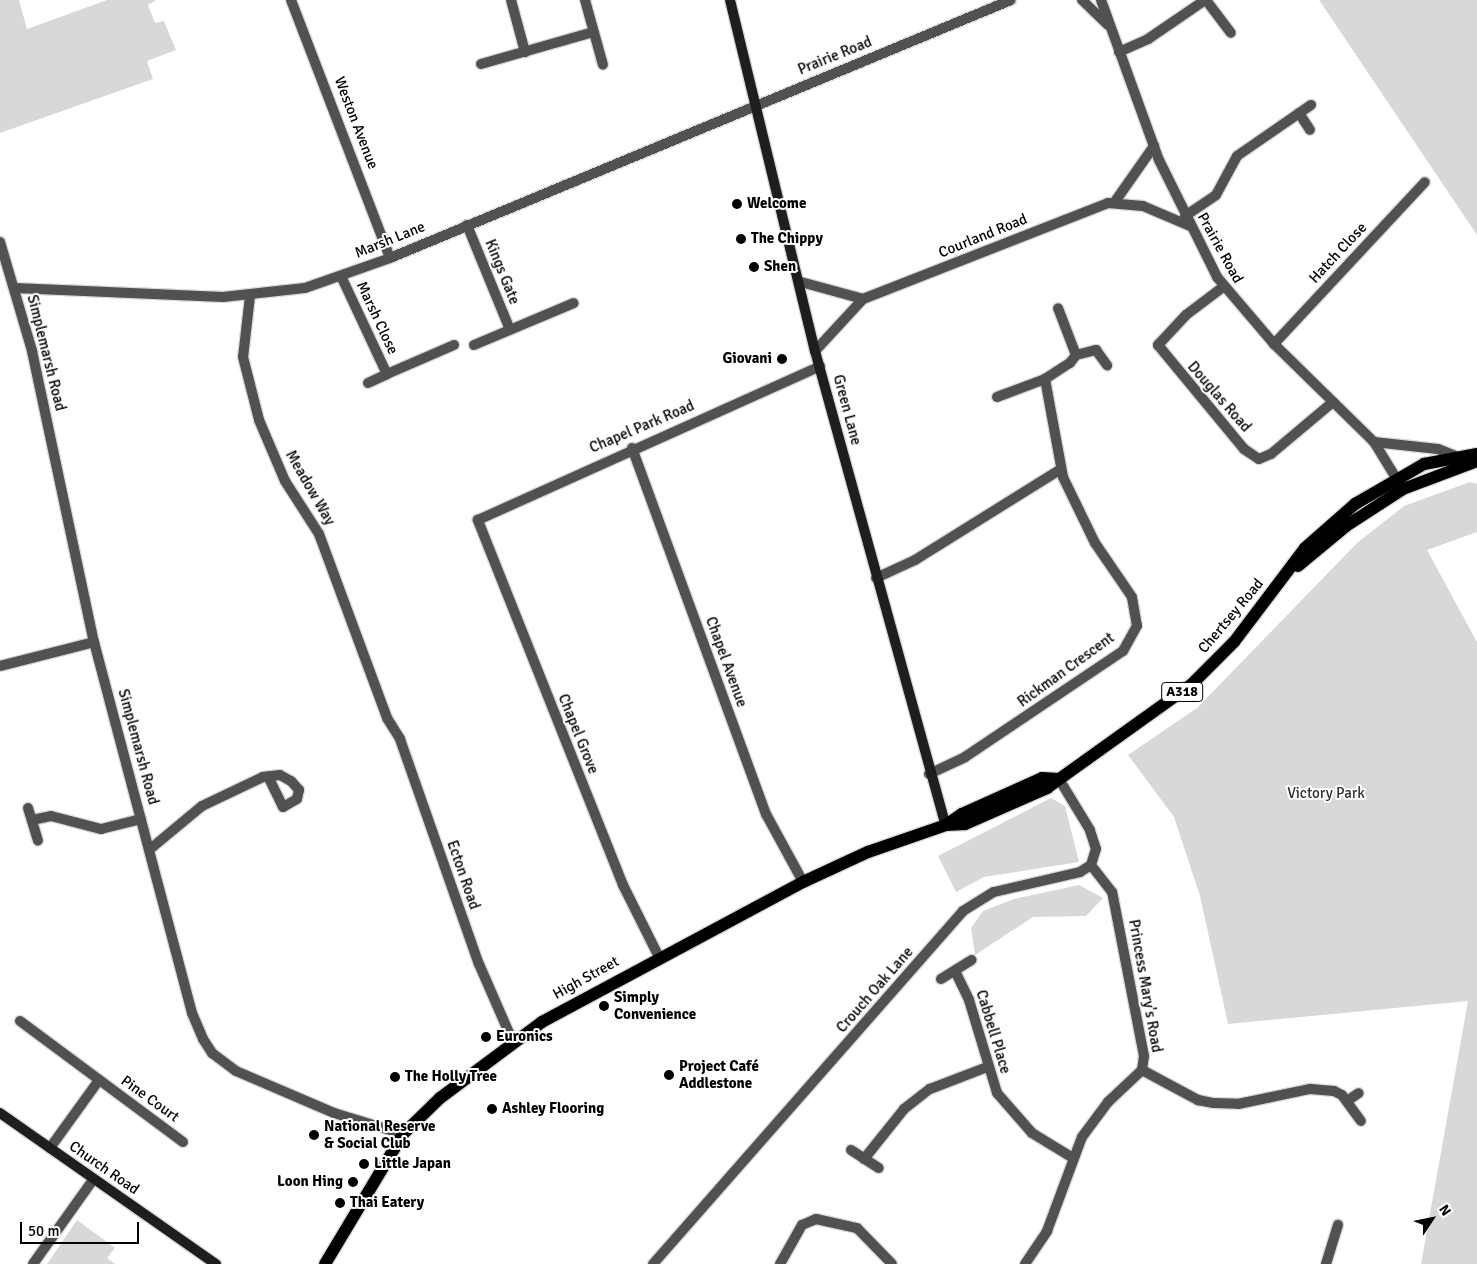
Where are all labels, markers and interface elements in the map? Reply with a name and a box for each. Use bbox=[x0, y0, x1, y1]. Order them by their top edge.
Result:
street label: Prairie Road bbox=[795, 33, 875, 79]
street label: Weston Avenue bbox=[330, 74, 382, 172]
place label: Welcome bbox=[747, 195, 806, 213]
marker: Welcome bbox=[731, 198, 743, 210]
street label: Prairie Road bbox=[1193, 209, 1247, 287]
street label: Courland Road bbox=[936, 210, 1030, 262]
street label: Marsh Lane bbox=[352, 218, 428, 262]
street label: Hatch Close bbox=[1305, 219, 1371, 287]
place label: The Chippy bbox=[751, 230, 823, 248]
marker: The Chippy bbox=[735, 233, 747, 245]
street label: Kings Gate bbox=[481, 237, 523, 307]
place label: Shen bbox=[764, 258, 796, 276]
marker: Shen bbox=[748, 261, 760, 273]
street label: Marsh Close bbox=[352, 279, 402, 357]
street label: Simplemarsh Road bbox=[23, 293, 69, 413]
place label: Giovani bbox=[722, 350, 772, 368]
marker: Giovani bbox=[776, 353, 788, 365]
street label: Douglas Road bbox=[1183, 358, 1255, 436]
street label: Green Lane bbox=[829, 373, 865, 447]
street label: Chapel Park Road bbox=[587, 397, 697, 457]
street label: Meadow Way bbox=[281, 447, 339, 529]
street label: Chertsey Road bbox=[1195, 575, 1267, 657]
street label: Chapel Avenue bbox=[701, 614, 751, 710]
street label: Rickman Crescent bbox=[1014, 629, 1118, 711]
road number: A318 bbox=[1161, 680, 1203, 704]
street label: Simplemarsh Road bbox=[114, 687, 162, 807]
street label: Chapel Grove bbox=[554, 691, 602, 777]
park label: Victory Park bbox=[1287, 785, 1365, 803]
street label: Ecton Road bbox=[443, 838, 483, 912]
street label: Princess Mary's Road bbox=[1124, 918, 1166, 1054]
street label: Crouch Oak Lane bbox=[833, 943, 917, 1037]
street label: High Street bbox=[550, 953, 622, 1003]
place label: Simply Convenience bbox=[614, 988, 696, 1023]
street label: Cabbell Place bbox=[972, 988, 1014, 1076]
marker: Simply Convenience bbox=[598, 1000, 610, 1012]
place label: Euronics bbox=[496, 1028, 553, 1046]
marker: Euronics bbox=[480, 1031, 492, 1043]
place label: Project Café Addlestone bbox=[679, 1057, 759, 1092]
place label: The Holly Tree bbox=[405, 1068, 497, 1086]
marker: Project Café Addlestone bbox=[663, 1069, 675, 1081]
marker: The Holly Tree bbox=[389, 1071, 401, 1083]
street label: Pine Court bbox=[117, 1072, 183, 1126]
place label: Ashley Flooring bbox=[502, 1100, 604, 1118]
marker: Ashley Flooring bbox=[486, 1103, 498, 1115]
place label: National Reserve & Social Club bbox=[324, 1117, 435, 1152]
marker: National Reserve & Social Club bbox=[308, 1129, 320, 1141]
street label: Church Road bbox=[66, 1137, 142, 1199]
place label: Little Japan bbox=[374, 1155, 451, 1173]
marker: Little Japan bbox=[358, 1158, 370, 1170]
place label: Loon Hing bbox=[277, 1173, 343, 1191]
marker: Loon Hing bbox=[347, 1176, 359, 1188]
place label: Thai Eatery bbox=[350, 1194, 424, 1212]
north arrow bbox=[1407, 1194, 1457, 1244]
marker: Thai Eatery bbox=[334, 1197, 346, 1209]
text: N bbox=[1435, 1202, 1455, 1219]
scale bar bbox=[22, 1212, 141, 1244]
text: 50 m bbox=[28, 1222, 59, 1240]

